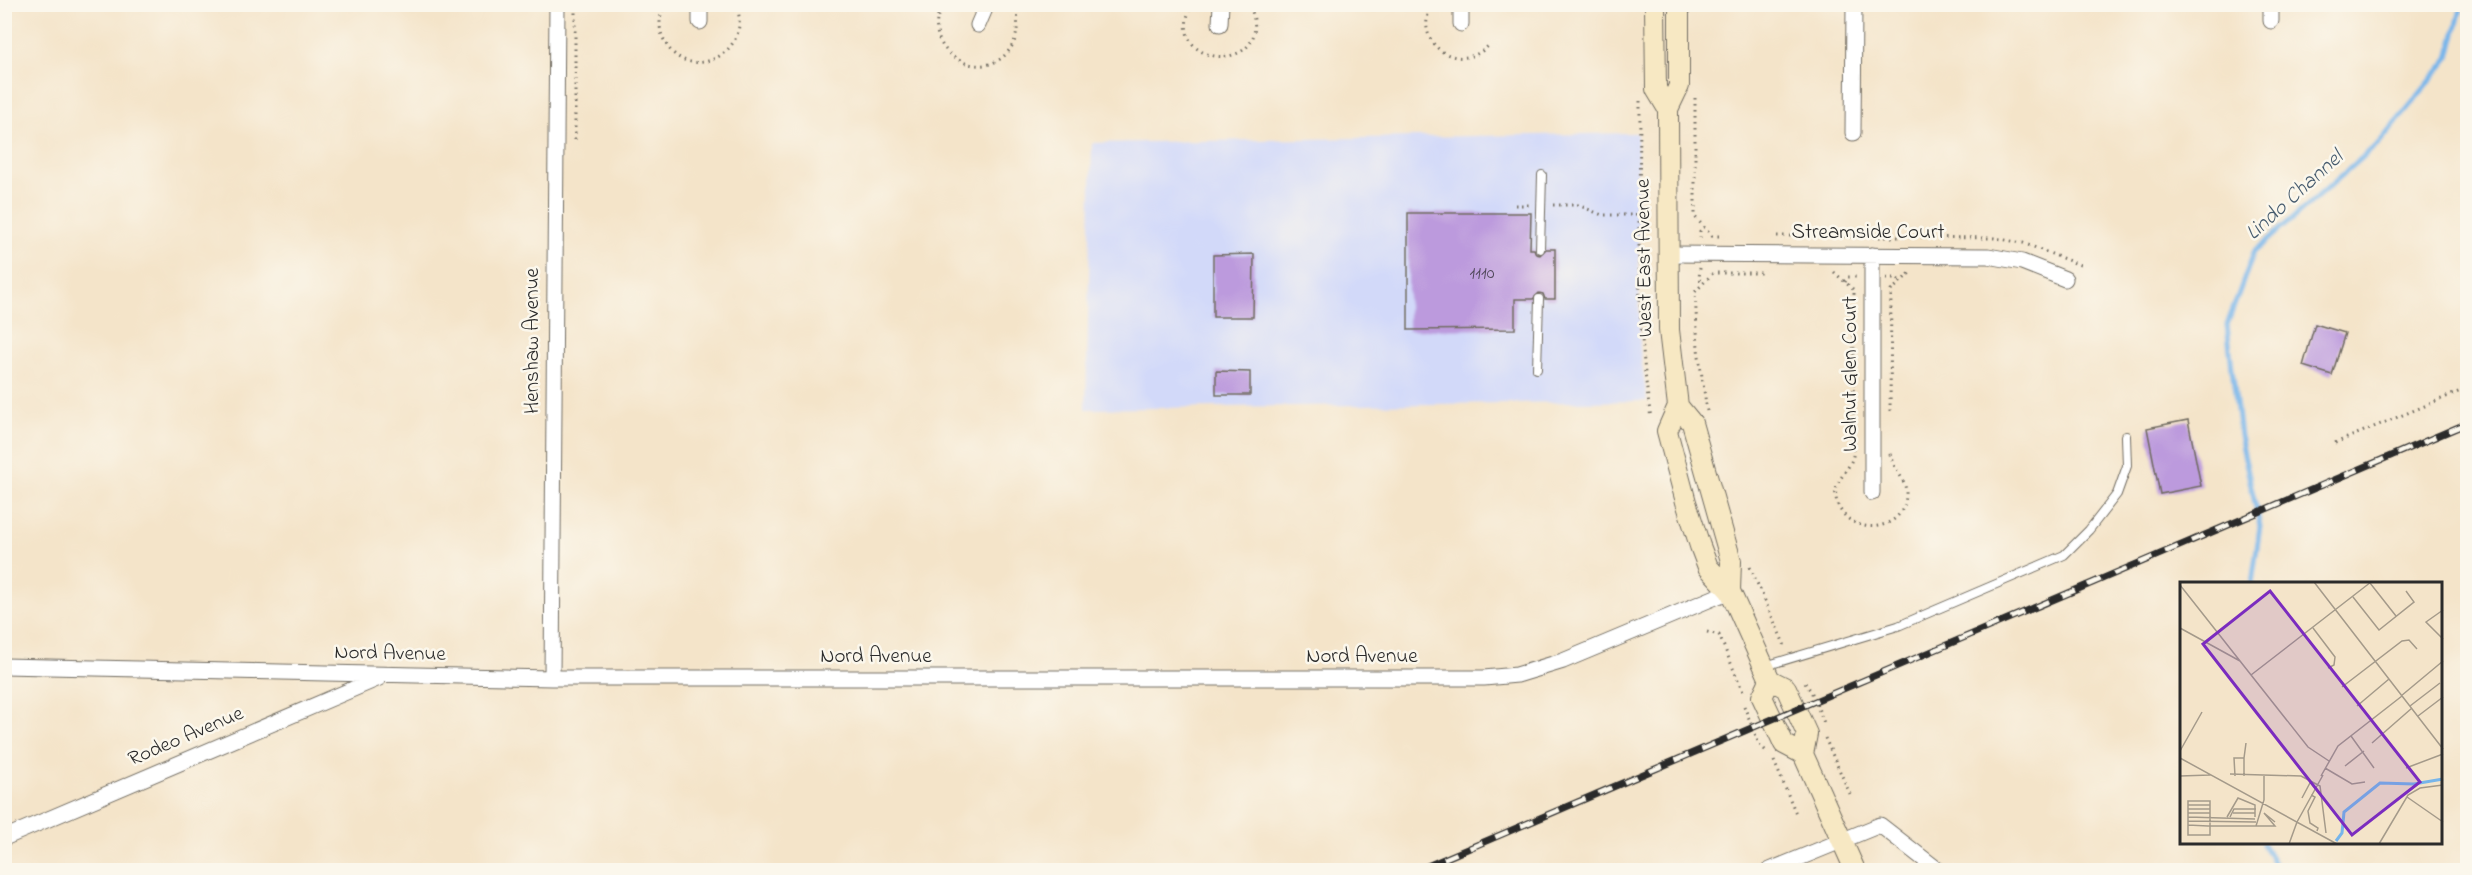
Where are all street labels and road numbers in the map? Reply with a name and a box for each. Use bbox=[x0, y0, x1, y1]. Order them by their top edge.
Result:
street label: West East Avenue bbox=[1629, 178, 1661, 338]
street label: Streamside Court bbox=[1792, 218, 1944, 248]
street label: Henshaw Avenue bbox=[518, 268, 548, 414]
street label: Walnut Glen Court bbox=[1836, 296, 1866, 452]
street label: Nord Avenue bbox=[334, 638, 447, 670]
street label: Nord Avenue bbox=[820, 642, 932, 672]
street label: Nord Avenue bbox=[1306, 642, 1418, 672]
street label: Rodeo Avenue bbox=[124, 699, 249, 775]

